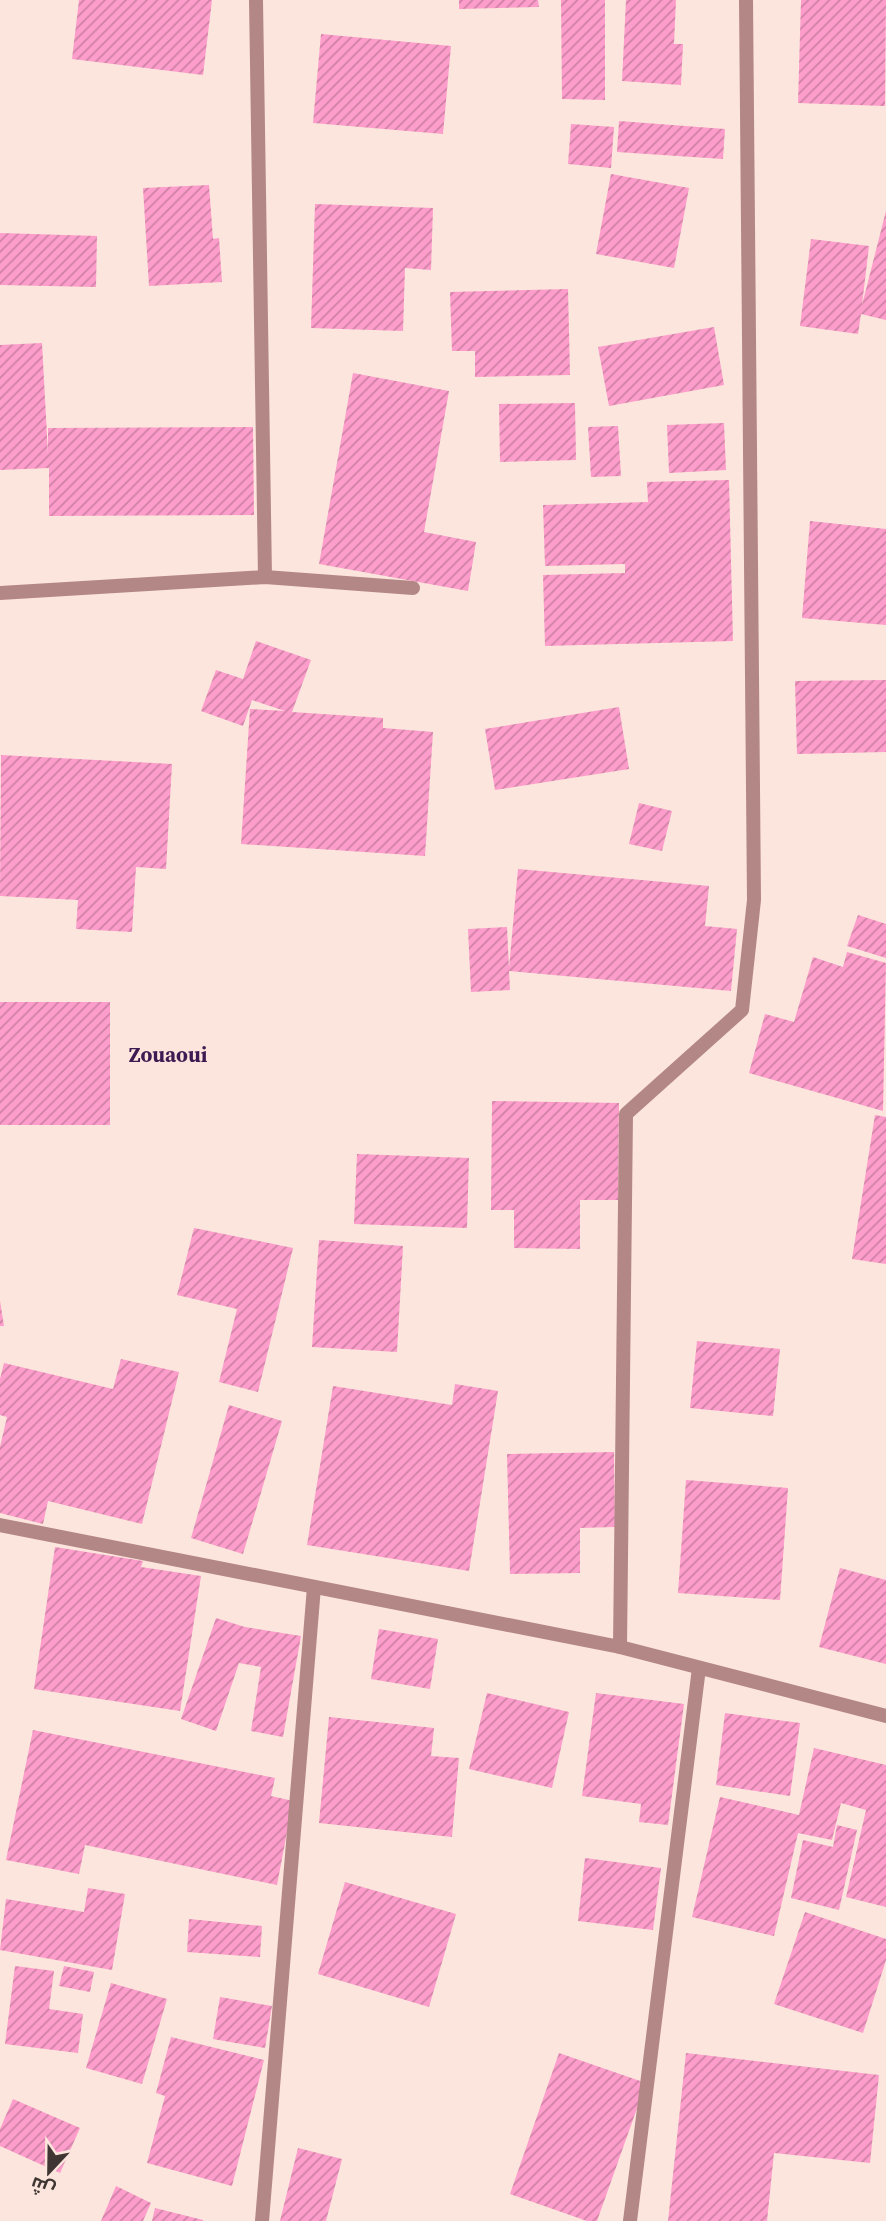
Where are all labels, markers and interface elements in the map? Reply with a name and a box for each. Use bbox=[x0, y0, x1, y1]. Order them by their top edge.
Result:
district label: Zouaoui bbox=[129, 1040, 208, 1069]
north arrow bbox=[14, 2137, 84, 2207]
text: ش bbox=[26, 2171, 59, 2204]

